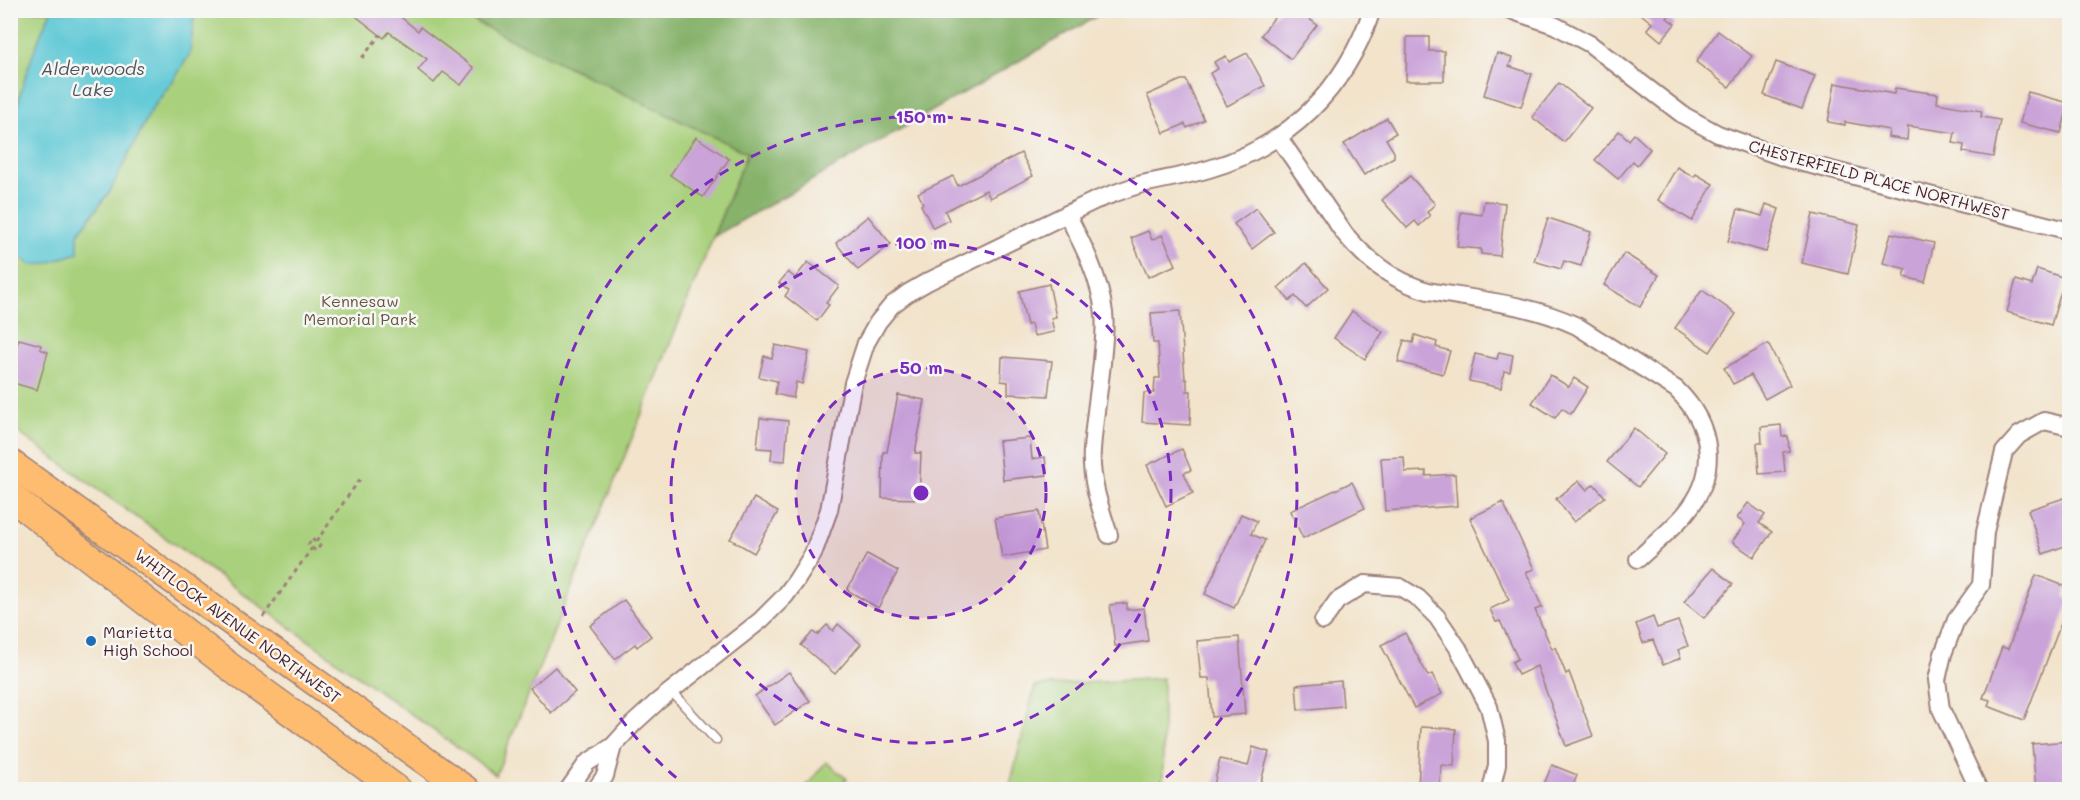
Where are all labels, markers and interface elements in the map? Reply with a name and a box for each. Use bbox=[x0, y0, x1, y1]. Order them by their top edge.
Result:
water label: Alderwoods Lake bbox=[41, 56, 145, 101]
text: 150 m bbox=[896, 104, 946, 128]
street label: CHESTERFIELD PLACE NORTHWEST bbox=[1746, 135, 2012, 225]
text: 100 m bbox=[895, 230, 947, 254]
park label: Kennesaw Memorial Park bbox=[303, 290, 417, 329]
text: 50 m bbox=[900, 355, 942, 379]
centre of rings bbox=[911, 483, 931, 503]
street label: WHITLOCK AVENUE NORTHWEST bbox=[131, 544, 346, 708]
place label: Marietta High School bbox=[103, 621, 193, 660]
marker: Marietta High School bbox=[84, 634, 98, 648]

